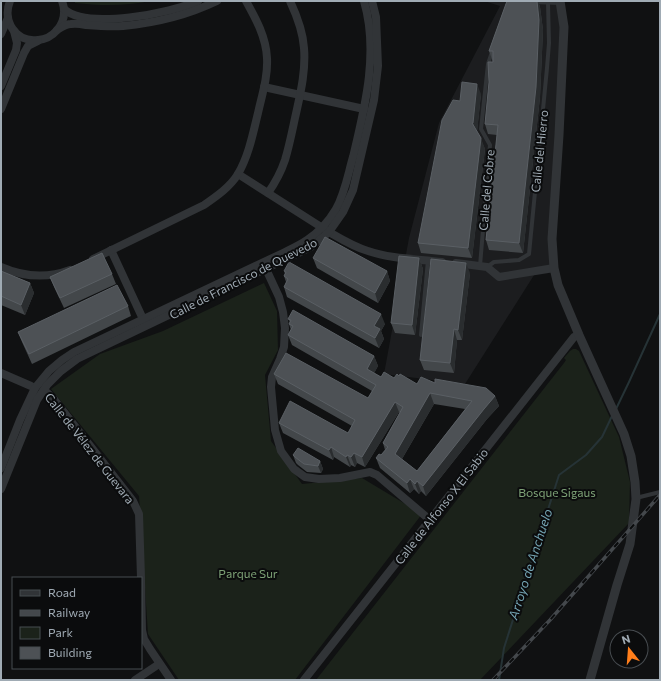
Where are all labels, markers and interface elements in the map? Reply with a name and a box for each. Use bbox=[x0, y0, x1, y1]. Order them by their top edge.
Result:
street label: Calle del Hierro bbox=[528, 109, 550, 193]
street label: Calle del Cobre bbox=[475, 149, 497, 231]
street label: Calle de Francisco de Quevedo bbox=[167, 235, 319, 321]
street label: Calle de Vélez de Guevara bbox=[42, 390, 138, 506]
street label: Calle de Alfonso X El Sabio bbox=[391, 445, 491, 567]
park label: Bosque Sigaus bbox=[518, 485, 596, 499]
water label: Arroyo de Anchuelo bbox=[504, 506, 556, 622]
park label: Parque Sur bbox=[218, 566, 278, 580]
legend bbox=[12, 577, 142, 669]
text: Road bbox=[48, 585, 76, 599]
text: Railway bbox=[48, 605, 90, 619]
text: Park bbox=[48, 625, 74, 639]
north arrow bbox=[609, 629, 649, 669]
text: N bbox=[620, 632, 632, 646]
text: Building bbox=[48, 645, 92, 659]

